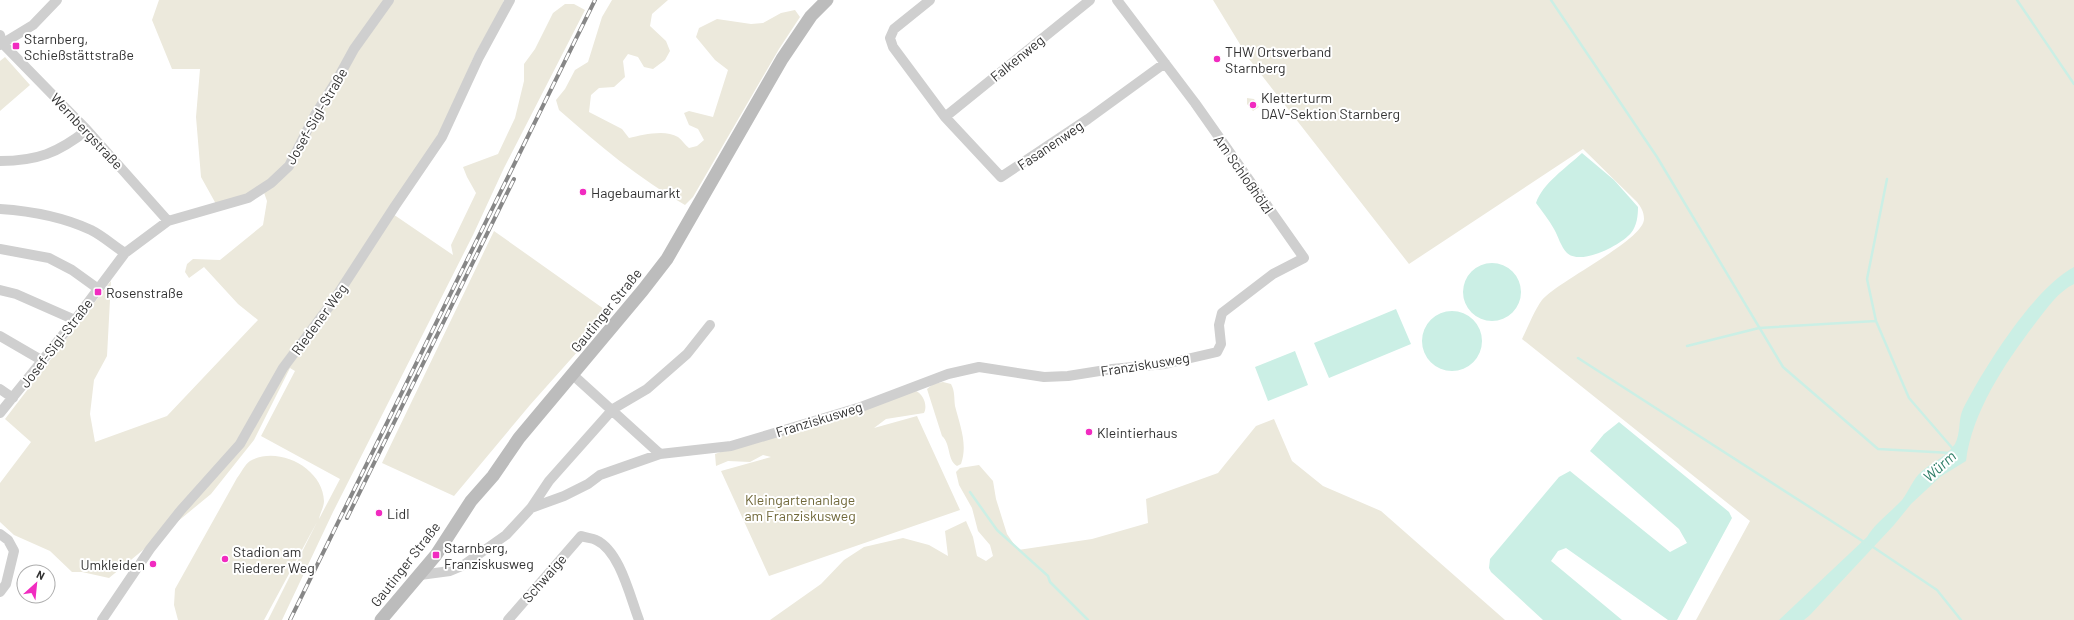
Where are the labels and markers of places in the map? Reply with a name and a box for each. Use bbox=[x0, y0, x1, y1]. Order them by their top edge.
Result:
place label: Starnberg, Schießstättstraße bbox=[24, 30, 134, 63]
marker: Starnberg, Schießstättstraße bbox=[11, 41, 21, 51]
place label: THW Ortsverband Starnberg bbox=[1225, 43, 1331, 76]
marker: THW Ortsverband Starnberg bbox=[1212, 54, 1222, 64]
place label: Kletterturm DAV-Sektion Starnberg bbox=[1261, 89, 1400, 122]
marker: Kletterturm DAV-Sektion Starnberg bbox=[1248, 100, 1258, 110]
place label: Hagebaumarkt bbox=[591, 184, 681, 201]
marker: Hagebaumarkt bbox=[578, 187, 588, 197]
place label: Rosenstraße bbox=[106, 284, 183, 301]
marker: Rosenstraße bbox=[93, 287, 103, 297]
place label: Kleintierhaus bbox=[1097, 424, 1178, 441]
marker: Kleintierhaus bbox=[1084, 427, 1094, 437]
place label: Lidl bbox=[387, 505, 409, 522]
marker: Lidl bbox=[374, 508, 384, 518]
place label: Starnberg, Franziskusweg bbox=[444, 539, 534, 572]
place label: Stadion am Riederer Weg bbox=[233, 543, 315, 576]
marker: Starnberg, Franziskusweg bbox=[431, 550, 441, 560]
marker: Stadion am Riederer Weg bbox=[220, 554, 230, 564]
place label: Umkleiden bbox=[80, 556, 145, 573]
marker: Umkleiden bbox=[148, 559, 158, 569]

